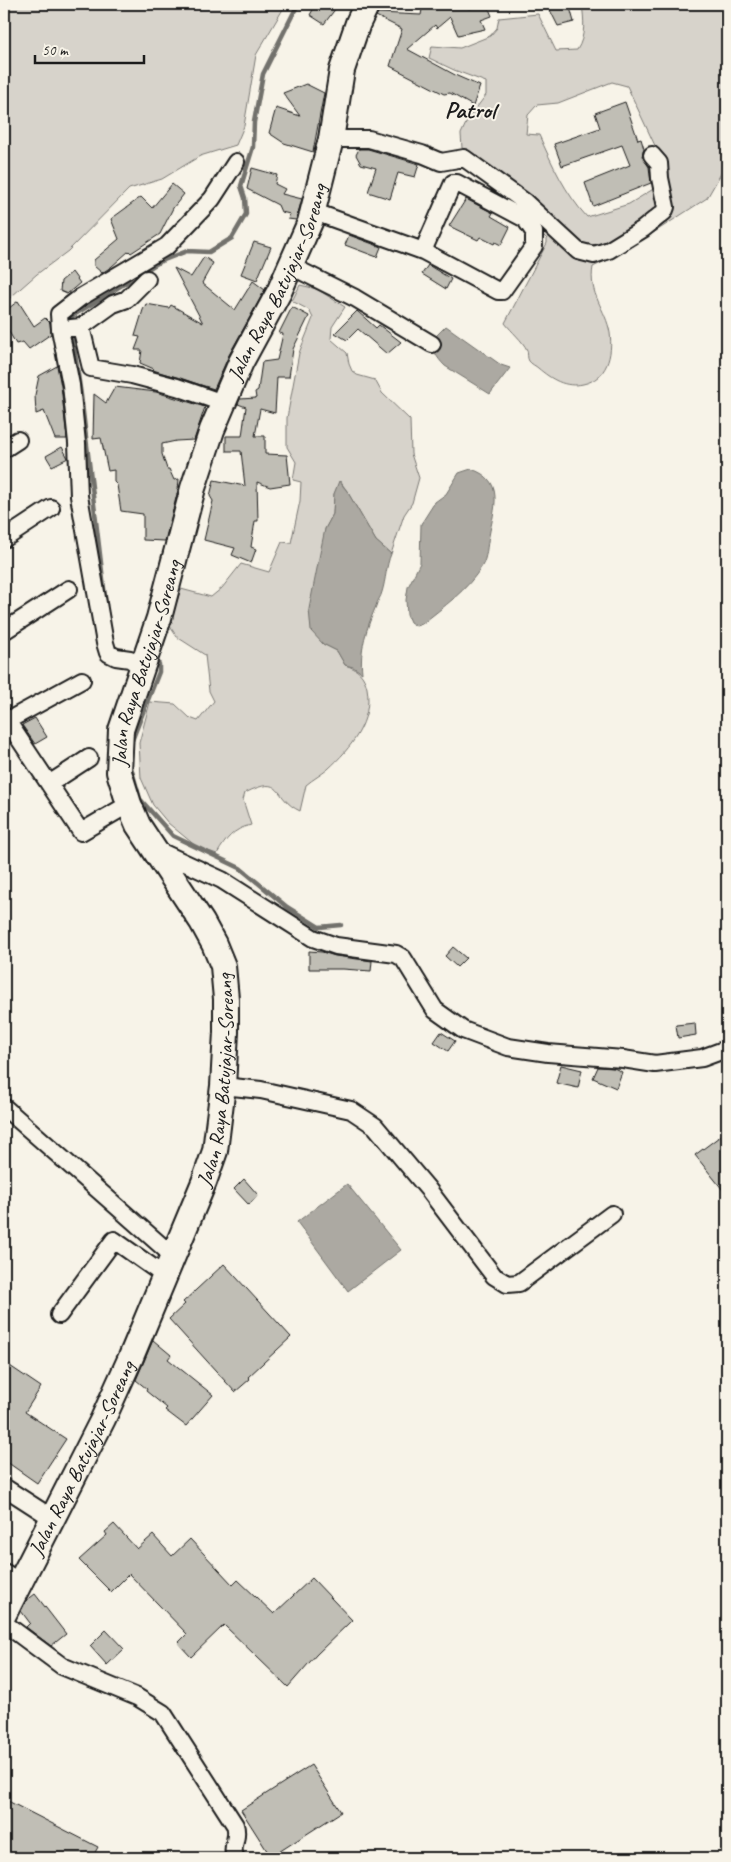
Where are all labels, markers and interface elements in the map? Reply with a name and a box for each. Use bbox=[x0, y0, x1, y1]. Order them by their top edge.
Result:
scale bar bbox=[35, 32, 144, 64]
text: 50 m bbox=[42, 41, 69, 60]
district label: Patrol bbox=[445, 95, 500, 125]
street label: Jalan Raya Batujajar-Soreang bbox=[221, 180, 333, 386]
street label: Jalan Raya Batujajar-Soreang bbox=[106, 556, 187, 768]
street label: Jalan Raya Batujajar-Soreang bbox=[190, 971, 239, 1191]
street label: Jalan Raya Batujajar-Soreang bbox=[22, 1355, 141, 1561]

